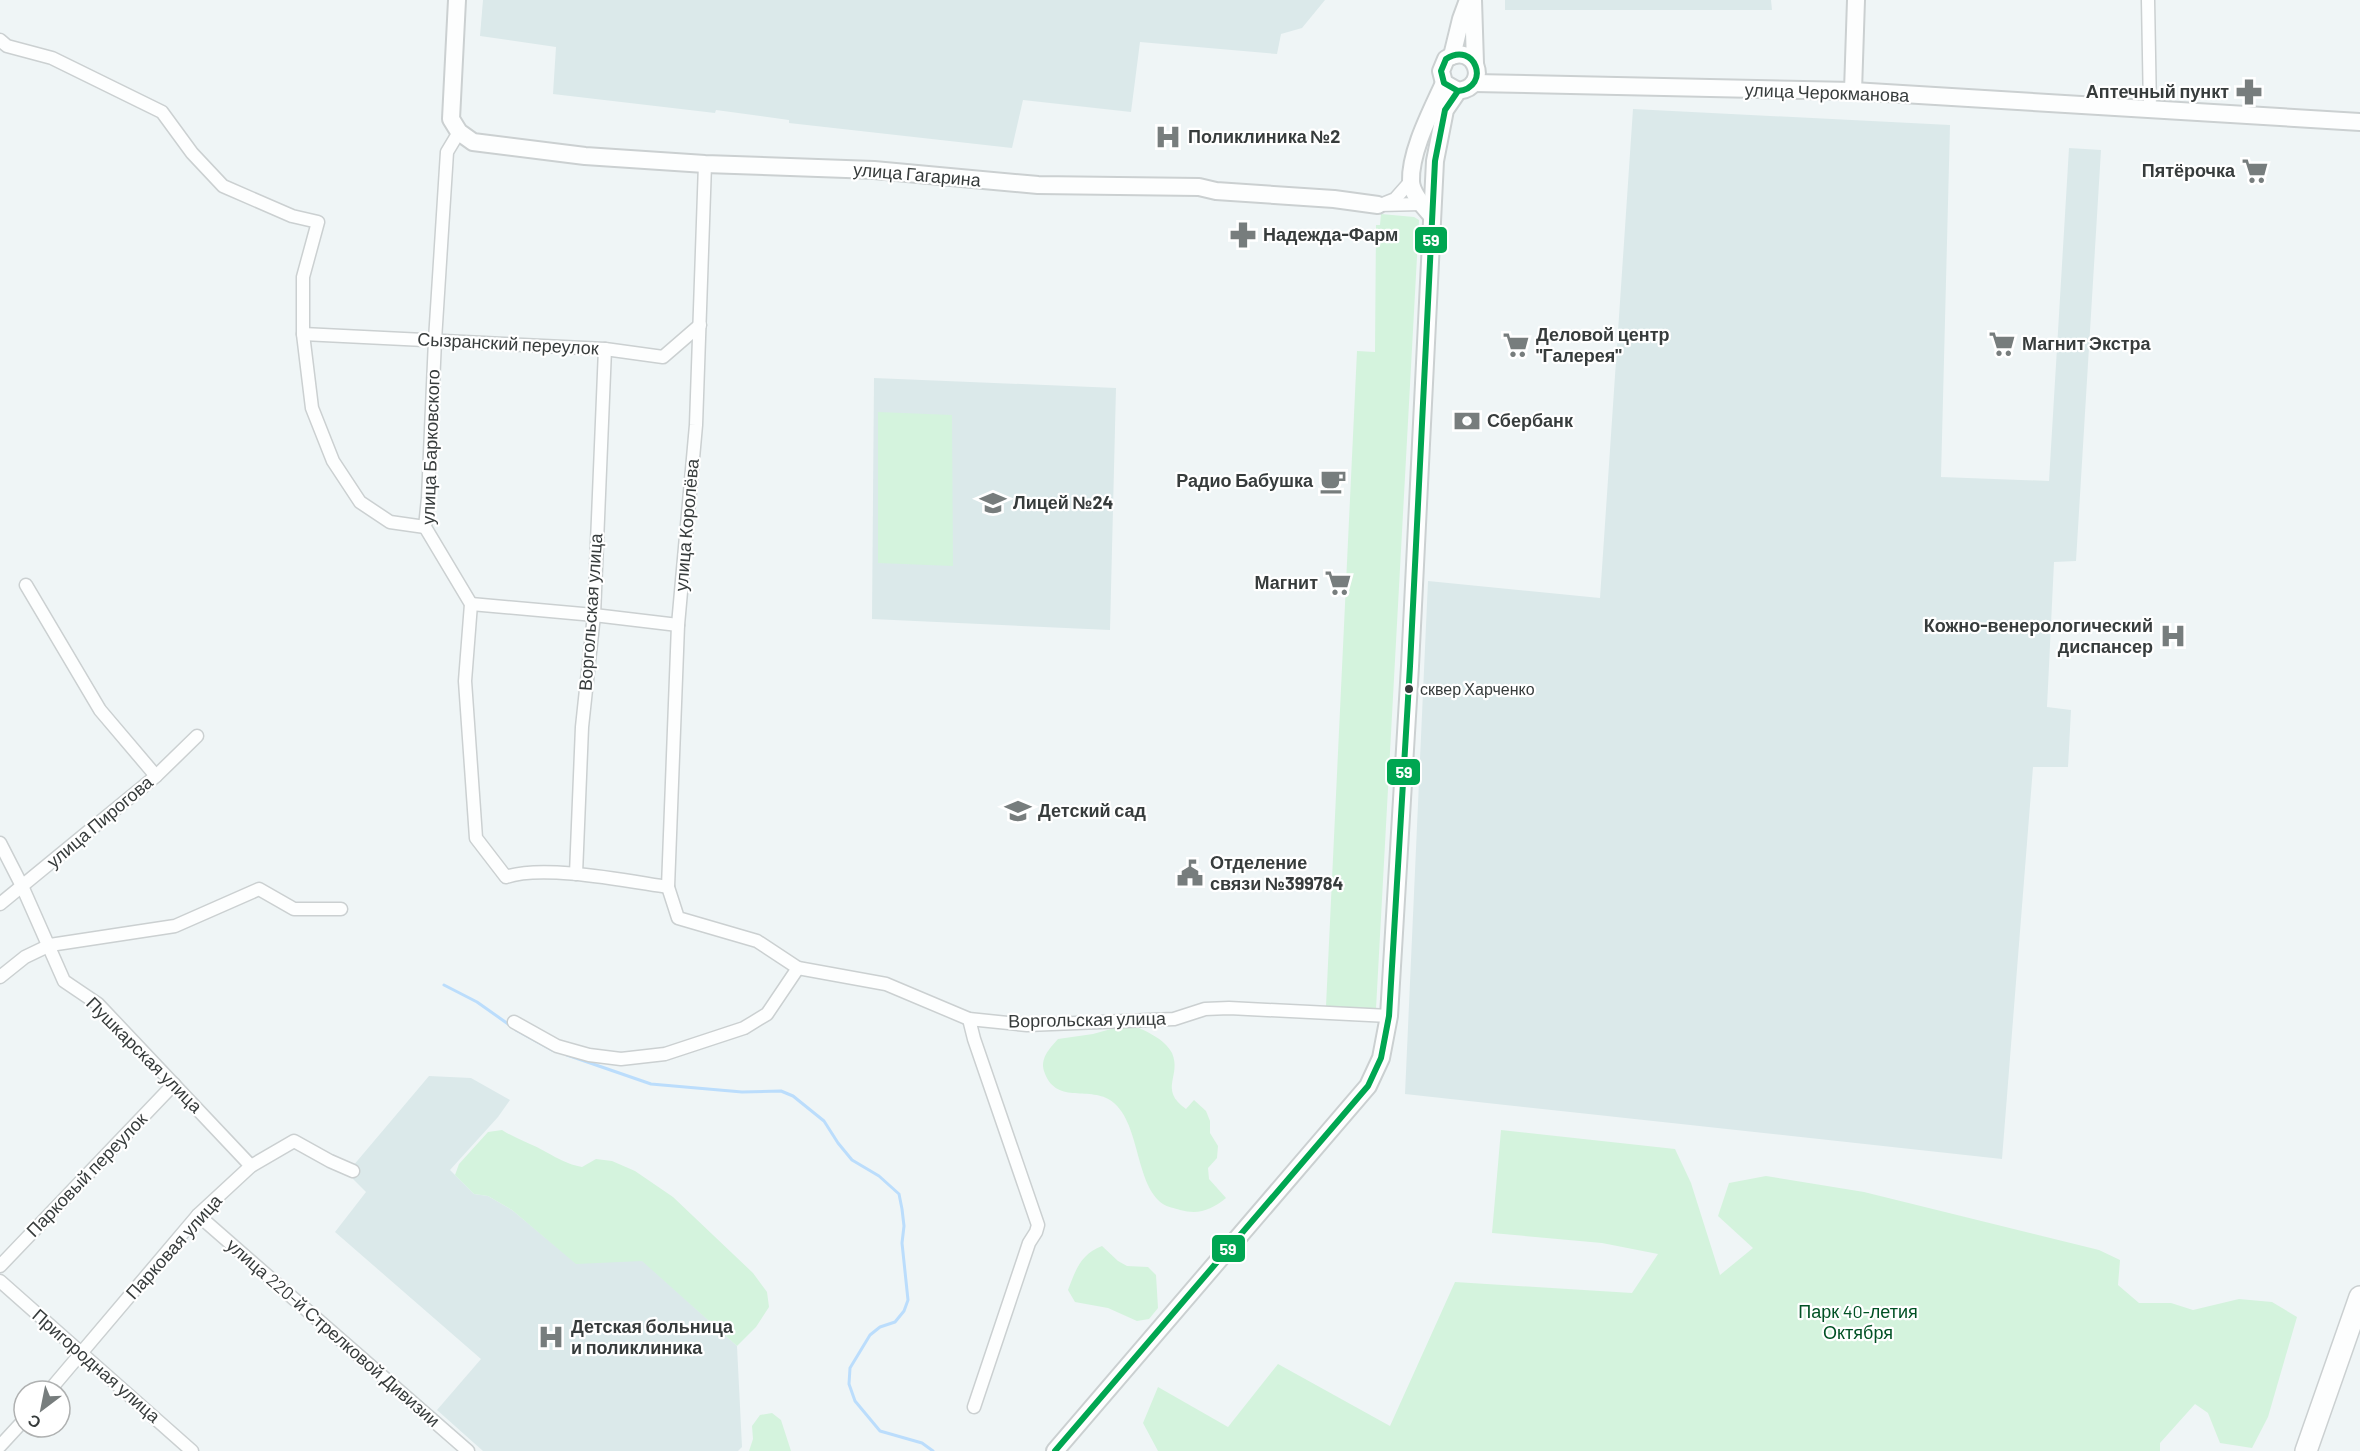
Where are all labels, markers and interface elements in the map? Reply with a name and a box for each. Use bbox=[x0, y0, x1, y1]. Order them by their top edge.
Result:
pharmacy icon: Аптечный пункт bbox=[2234, 77, 2264, 107]
street label: улица Черокманова bbox=[1744, 78, 1911, 106]
place label: Аптечный пункт bbox=[2086, 80, 2229, 102]
hospital icon: Поликлиника №2 bbox=[1153, 122, 1183, 152]
place label: Поликлиника №2 bbox=[1188, 125, 1340, 147]
supermarket icon: Пятёрочка bbox=[2240, 156, 2270, 186]
street label: улица Гагарина bbox=[852, 157, 983, 191]
place label: Пятёрочка bbox=[2142, 159, 2236, 181]
pharmacy icon: Надежда-Фарм bbox=[1228, 220, 1258, 250]
place label: Надежда-Фарм bbox=[1263, 223, 1398, 245]
line badge: 59 bbox=[1414, 226, 1448, 254]
text: 59 bbox=[1422, 230, 1440, 249]
place label: Деловой центр "Галерея" bbox=[1536, 323, 1670, 366]
street label: Сызранский переулок bbox=[417, 327, 599, 359]
supermarket icon: Магнит Экстра bbox=[1987, 329, 2017, 359]
supermarket icon: Деловой центр "Галерея" bbox=[1501, 330, 1531, 360]
place label: Магнит Экстра bbox=[2022, 332, 2151, 354]
street label: улица Барковского bbox=[416, 369, 444, 525]
bank icon: Сбербанк bbox=[1452, 406, 1482, 436]
place label: Сбербанк bbox=[1487, 409, 1574, 431]
street label: улица Королёва bbox=[669, 457, 703, 592]
cafe icon: Радио Бабушка bbox=[1318, 466, 1348, 496]
place label: Радио Бабушка bbox=[1176, 469, 1314, 491]
school or university icon: Лицей №24 bbox=[978, 488, 1008, 518]
place label: Лицей №24 bbox=[1013, 491, 1114, 513]
street label: Воргольская улица bbox=[574, 531, 607, 691]
supermarket icon: Магнит bbox=[1323, 568, 1353, 598]
place label: Магнит bbox=[1255, 571, 1318, 593]
place label: Кожно-венерологический диспансер bbox=[1924, 614, 2153, 657]
hospital icon: Кожно-венерологический диспансер bbox=[2158, 621, 2188, 651]
place label: сквер Харченко bbox=[1420, 679, 1535, 698]
marker: сквер Харченко bbox=[1403, 683, 1415, 695]
line badge: 59 bbox=[1386, 758, 1421, 786]
text: 59 bbox=[1395, 762, 1413, 781]
street label: улица Пирогова bbox=[42, 770, 158, 872]
school or university icon: Детский сад bbox=[1003, 796, 1033, 826]
place label: Детский сад bbox=[1038, 799, 1146, 821]
place label: Отделение связи №399784 bbox=[1210, 851, 1344, 894]
public building icon: Отделение связи №399784 bbox=[1175, 858, 1205, 888]
street label: Пушкарская улица bbox=[82, 992, 208, 1117]
street label: Воргольская улица bbox=[1008, 1007, 1167, 1031]
street label: Парковый переулок bbox=[21, 1108, 151, 1241]
street label: Парковая улица bbox=[121, 1189, 227, 1303]
street label: улица 220-й Стрелковой Дивизии bbox=[222, 1233, 445, 1431]
line badge: 59 bbox=[1211, 1234, 1246, 1263]
text: 59 bbox=[1219, 1239, 1237, 1258]
park label: Парк 40-летия Октября bbox=[1798, 1300, 1918, 1343]
street label: Пригородная улица bbox=[28, 1304, 166, 1427]
place label: Детская больница и поликлиника bbox=[571, 1315, 734, 1358]
hospital icon: Детская больница и поликлиника bbox=[536, 1322, 566, 1352]
north arrow bbox=[12, 1379, 72, 1439]
text: С bbox=[23, 1411, 44, 1433]

